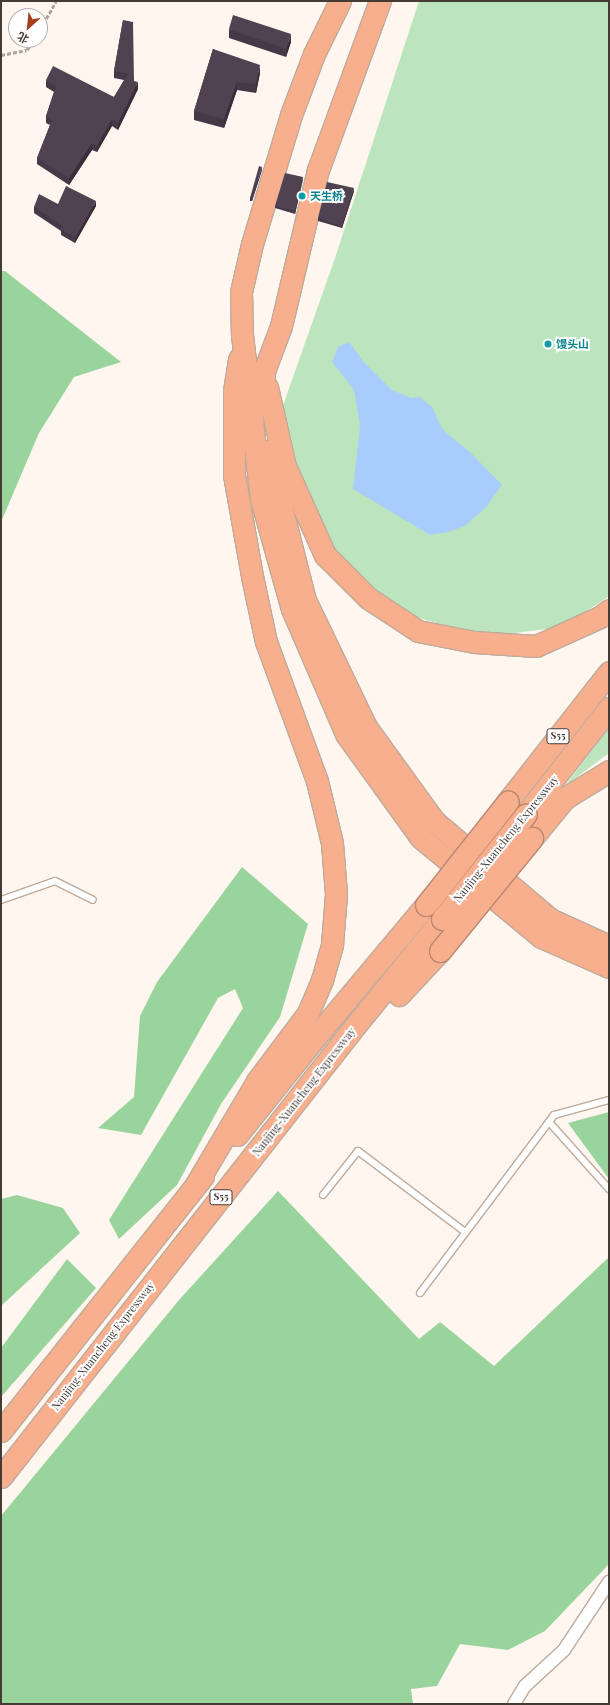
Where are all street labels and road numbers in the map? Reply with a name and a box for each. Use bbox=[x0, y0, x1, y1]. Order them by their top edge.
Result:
road number: S55 bbox=[546, 728, 570, 744]
street label: Nanjing-Xuancheng Expressway bbox=[451, 773, 561, 905]
street label: Nanjing-Xuancheng Expressway bbox=[250, 1025, 358, 1159]
road number: S55 bbox=[209, 1189, 233, 1205]
street label: Nanjing-Xuancheng Expressway bbox=[49, 1279, 157, 1413]

